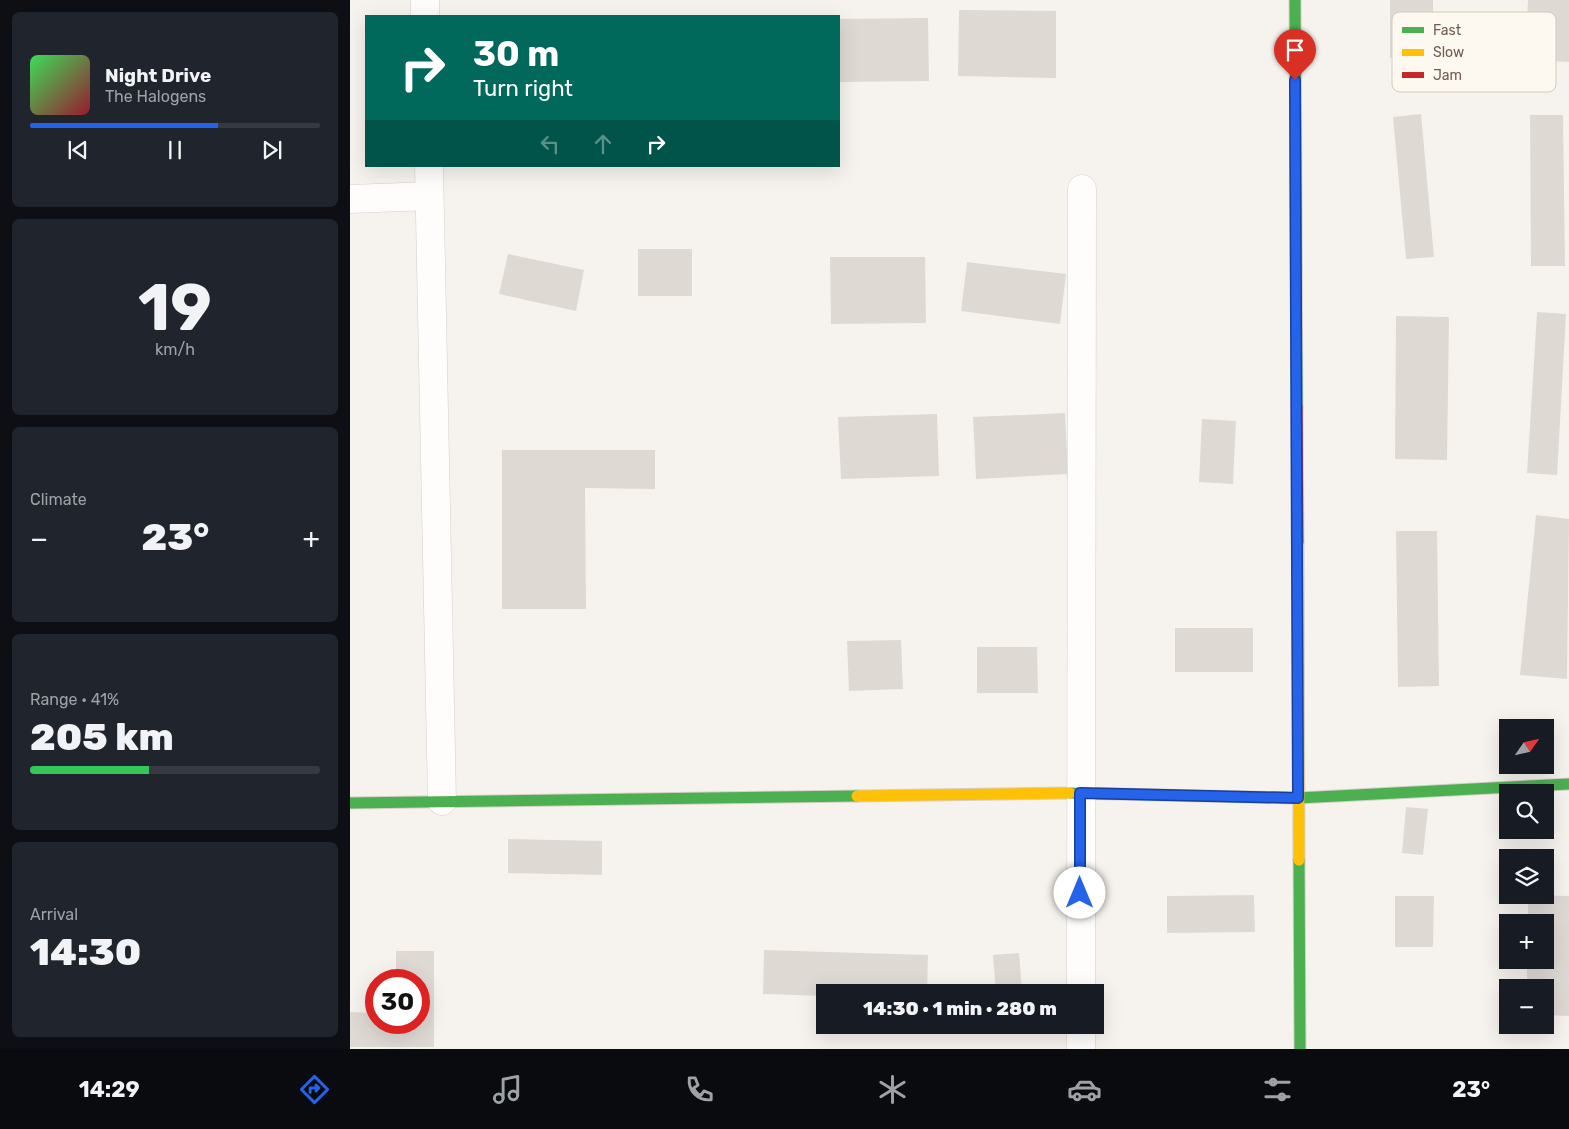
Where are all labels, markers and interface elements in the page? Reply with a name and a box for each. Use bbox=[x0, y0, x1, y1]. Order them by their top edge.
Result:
legend bbox=[1392, 12, 1556, 92]
text: Fast bbox=[1433, 22, 1462, 39]
pin bbox=[1274, 29, 1316, 80]
text: 30 m bbox=[473, 33, 559, 75]
icon: right bbox=[390, 35, 455, 100]
icon: arrive bbox=[1281, 36, 1309, 64]
text: Slow bbox=[1433, 44, 1464, 61]
text: Night Drive bbox=[105, 64, 211, 87]
text: Jam bbox=[1433, 67, 1462, 84]
text: Turn right bbox=[473, 75, 573, 102]
text: The Halogens bbox=[105, 87, 206, 106]
icon: left bbox=[536, 130, 564, 158]
icon: ahead bbox=[589, 130, 617, 158]
icon: right bbox=[642, 130, 670, 158]
icon: previous bbox=[64, 136, 92, 164]
icon: pause bbox=[161, 136, 189, 164]
icon: next bbox=[258, 136, 286, 164]
text: 19 bbox=[138, 269, 212, 346]
text: km/h bbox=[155, 340, 195, 359]
text: Climate bbox=[30, 490, 87, 509]
text: 23° bbox=[142, 514, 209, 560]
text: − bbox=[30, 522, 48, 555]
text: + bbox=[303, 522, 320, 555]
text: Range · 41% bbox=[30, 690, 119, 709]
text: 205 km bbox=[30, 714, 174, 760]
north arrow bbox=[1499, 719, 1554, 774]
map controls bbox=[1499, 719, 1554, 1034]
button: search bbox=[1499, 784, 1554, 839]
button: layers bbox=[1499, 849, 1554, 904]
position arrow bbox=[1053, 866, 1105, 918]
text: Arrival bbox=[30, 905, 78, 924]
button: + bbox=[1499, 914, 1554, 969]
text: 14:30 bbox=[30, 929, 141, 975]
speed limit sign: 30 bbox=[365, 969, 430, 1034]
button: − bbox=[1499, 979, 1554, 1034]
text: 14:30 · 1 min · 280 m bbox=[863, 997, 1057, 1020]
icon: directions bbox=[297, 1072, 332, 1107]
icon: music bbox=[490, 1072, 525, 1107]
icon: phone bbox=[682, 1072, 717, 1107]
icon: climate bbox=[875, 1072, 910, 1107]
icon: car bbox=[1067, 1072, 1102, 1107]
icon: filters bbox=[1260, 1072, 1295, 1107]
text: 14:29 bbox=[79, 1076, 140, 1103]
text: 23° bbox=[1452, 1076, 1490, 1103]

